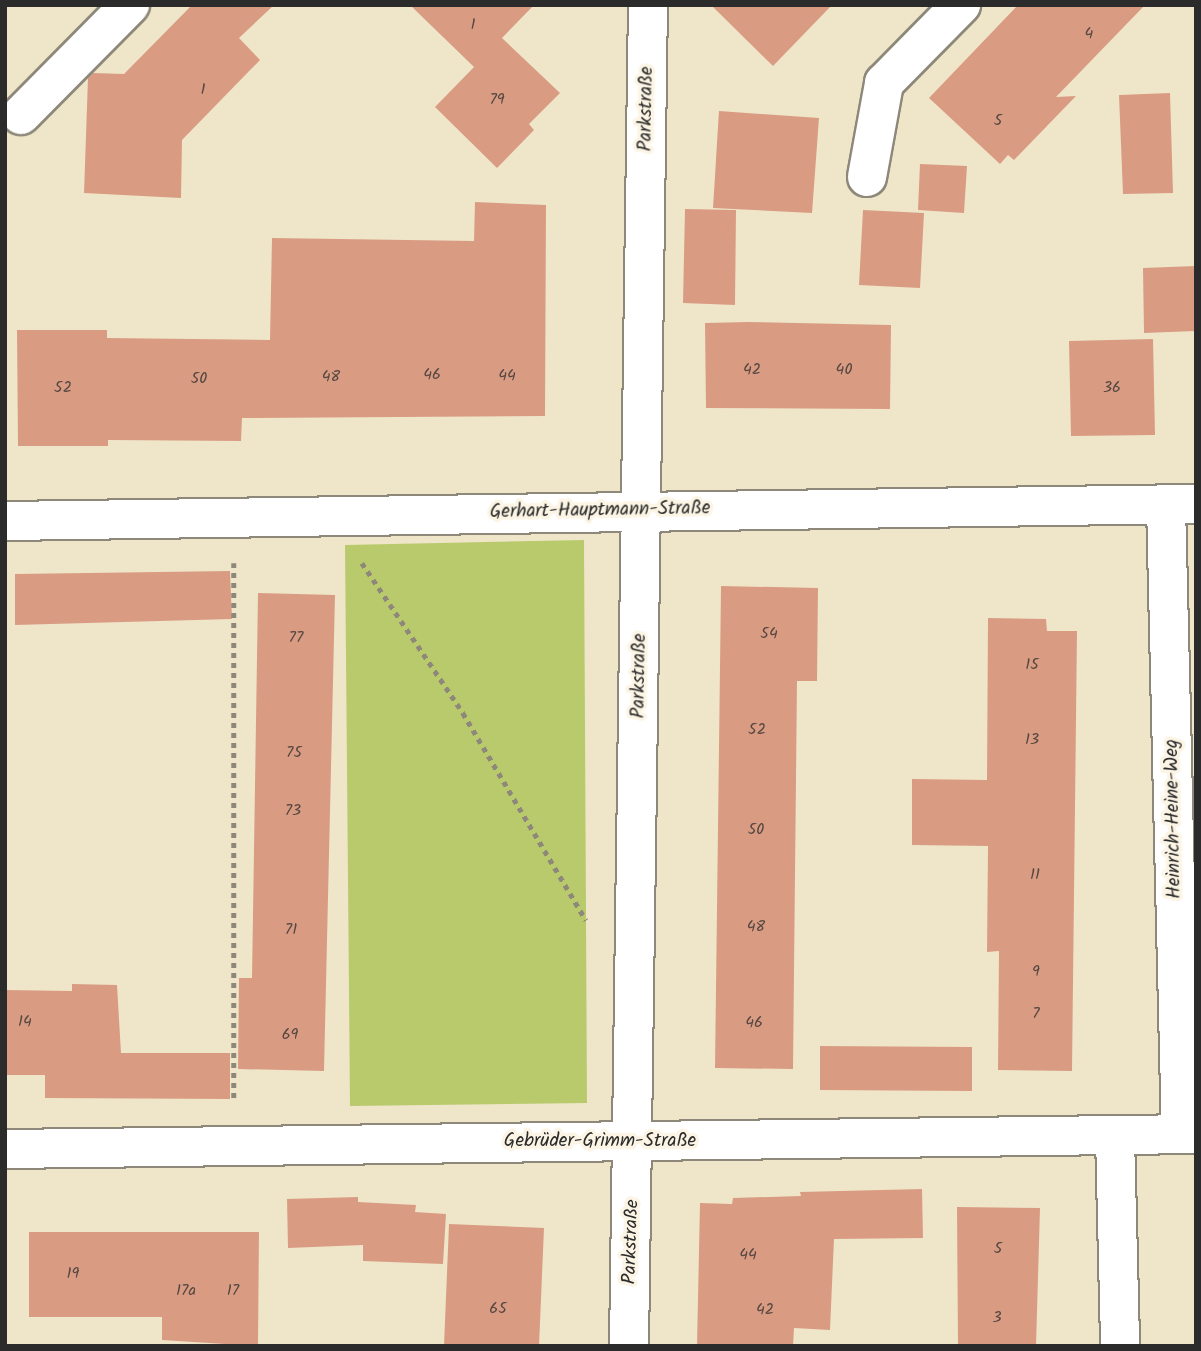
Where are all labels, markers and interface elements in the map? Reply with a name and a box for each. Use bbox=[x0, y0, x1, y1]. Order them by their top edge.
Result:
house number: 1 bbox=[470, 15, 476, 35]
house number: 4 bbox=[1085, 24, 1093, 44]
street label: Parkstraße bbox=[635, 66, 659, 152]
house number: 1 bbox=[200, 80, 206, 100]
house number: 79 bbox=[489, 90, 505, 110]
house number: 5 bbox=[994, 111, 1002, 131]
house number: 42 bbox=[743, 360, 761, 380]
house number: 40 bbox=[836, 360, 852, 380]
house number: 46 bbox=[423, 365, 441, 385]
house number: 44 bbox=[498, 366, 516, 386]
house number: 48 bbox=[322, 367, 340, 387]
house number: 50 bbox=[191, 369, 207, 389]
house number: 52 bbox=[54, 378, 72, 398]
house number: 36 bbox=[1103, 378, 1121, 398]
street label: Gerhart-Hauptmann-Straße bbox=[490, 498, 710, 524]
house number: 54 bbox=[760, 624, 778, 644]
house number: 77 bbox=[289, 628, 303, 648]
street label: Parkstraße bbox=[628, 633, 652, 719]
house number: 15 bbox=[1025, 655, 1039, 675]
house number: 52 bbox=[748, 720, 766, 740]
house number: 13 bbox=[1025, 730, 1039, 750]
street label: Heinrich-Heine-Weg bbox=[1161, 739, 1187, 899]
house number: 75 bbox=[286, 743, 302, 763]
house number: 73 bbox=[285, 801, 301, 821]
house number: 50 bbox=[748, 820, 764, 840]
house number: 11 bbox=[1030, 865, 1040, 885]
house number: 48 bbox=[747, 917, 765, 937]
house number: 71 bbox=[285, 920, 297, 940]
house number: 9 bbox=[1032, 962, 1040, 982]
house number: 7 bbox=[1032, 1004, 1040, 1024]
house number: 14 bbox=[18, 1012, 32, 1032]
house number: 46 bbox=[745, 1013, 763, 1033]
house number: 69 bbox=[282, 1025, 298, 1045]
street label: Gebrüder-Grimm-Straße bbox=[504, 1131, 696, 1153]
street label: Parkstraße bbox=[619, 1199, 645, 1285]
house number: 5 bbox=[994, 1239, 1002, 1259]
house number: 44 bbox=[739, 1245, 757, 1265]
house number: 19 bbox=[67, 1264, 79, 1284]
house number: 17a bbox=[176, 1281, 196, 1301]
house number: 17 bbox=[227, 1281, 239, 1301]
house number: 65 bbox=[489, 1299, 507, 1319]
house number: 42 bbox=[756, 1300, 774, 1320]
house number: 3 bbox=[992, 1308, 1002, 1328]

